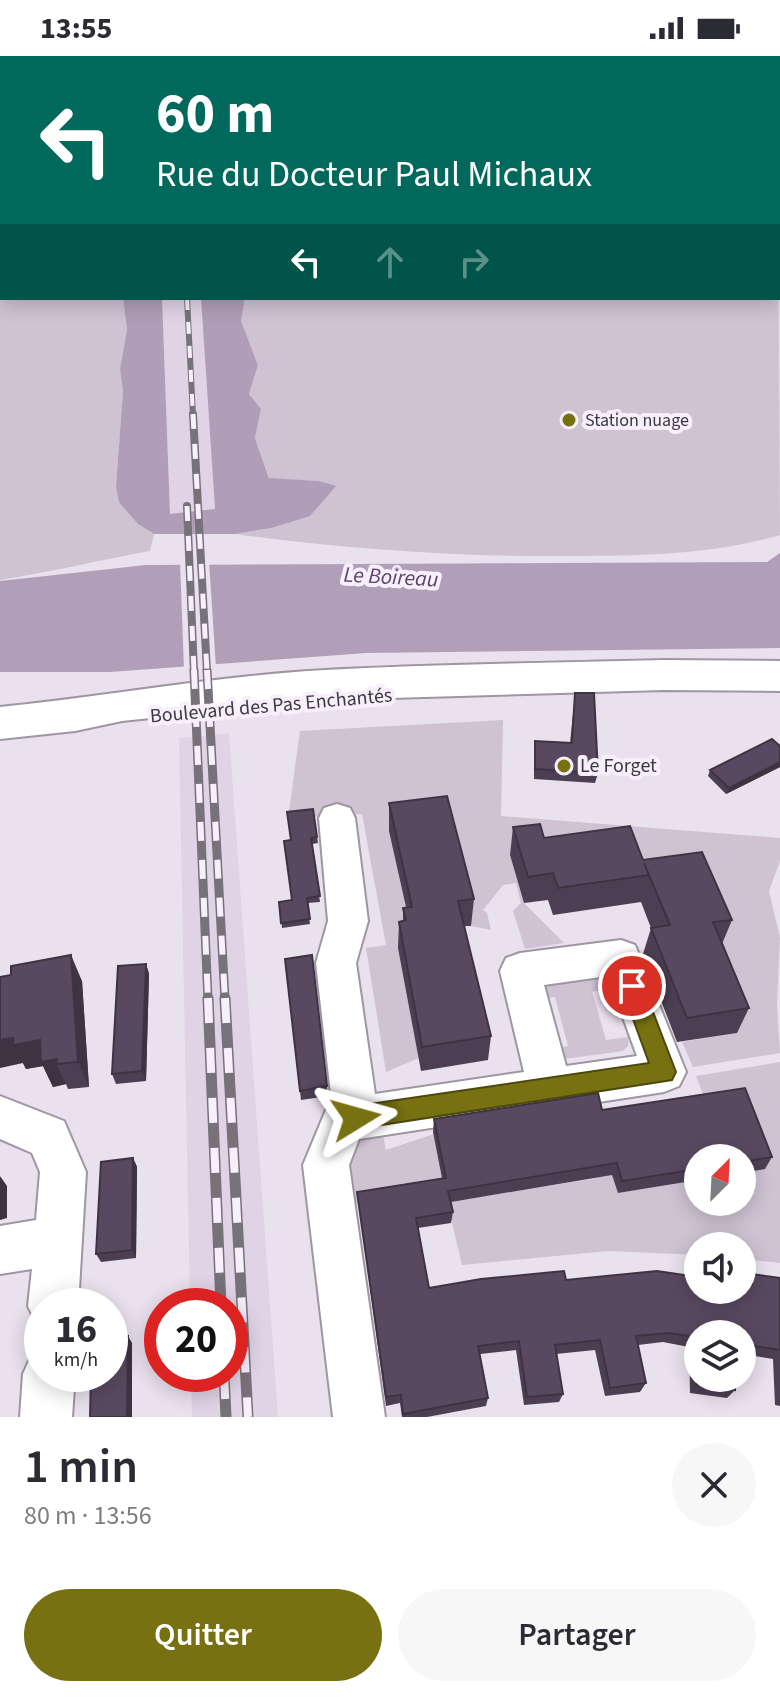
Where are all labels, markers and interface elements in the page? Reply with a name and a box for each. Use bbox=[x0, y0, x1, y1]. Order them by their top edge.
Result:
text: 13:55 bbox=[40, 7, 112, 50]
text: 60 m bbox=[156, 75, 274, 154]
icon: left bbox=[24, 88, 128, 192]
text: Rue du Docteur Paul Michaux bbox=[156, 149, 592, 200]
icon: left bbox=[284, 240, 328, 284]
icon: ahead bbox=[368, 240, 412, 284]
icon: right bbox=[452, 240, 496, 284]
place label: Station nuage bbox=[585, 408, 689, 433]
marker: Station nuage bbox=[560, 411, 578, 429]
water label: Le Boireau bbox=[343, 559, 439, 595]
street label: Boulevard des Pas Enchantés bbox=[149, 681, 393, 731]
place label: Le Forget bbox=[580, 752, 657, 780]
marker: Le Forget bbox=[555, 757, 573, 775]
pin bbox=[598, 952, 666, 1020]
icon: arrive bbox=[610, 964, 654, 1008]
position arrow bbox=[314, 1076, 398, 1160]
north arrow bbox=[684, 1144, 756, 1216]
map controls bbox=[684, 1144, 756, 1392]
button: sound bbox=[684, 1232, 756, 1304]
speed limit sign: 20 bbox=[144, 1288, 248, 1392]
text: 16 bbox=[55, 1301, 97, 1358]
button: layers bbox=[684, 1320, 756, 1392]
text: km/h bbox=[54, 1346, 98, 1374]
text: 1 min bbox=[24, 1433, 138, 1501]
button: close bbox=[672, 1443, 756, 1527]
text: 80 m · 13:56 bbox=[24, 1497, 152, 1534]
button: Quitter bbox=[24, 1589, 382, 1681]
button: Partager bbox=[398, 1589, 756, 1681]

